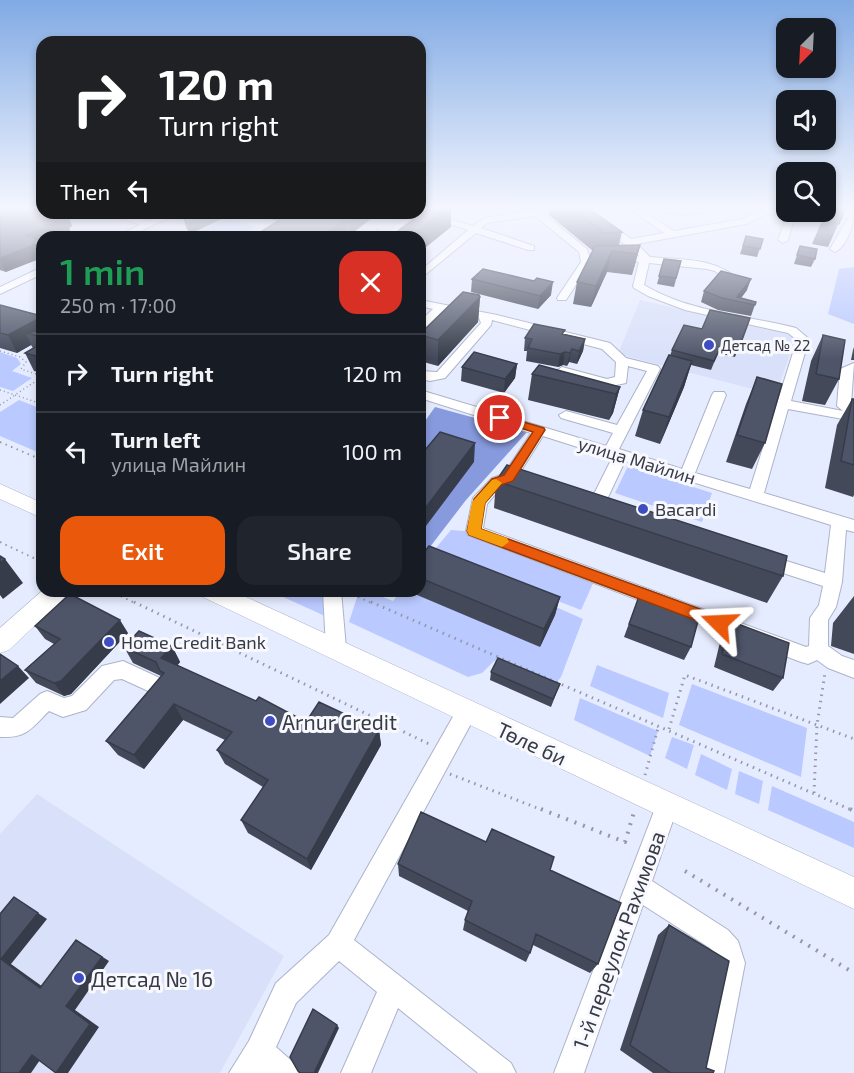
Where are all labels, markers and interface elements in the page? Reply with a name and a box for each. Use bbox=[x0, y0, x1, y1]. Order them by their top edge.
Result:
north arrow bbox=[776, 18, 836, 78]
map controls bbox=[776, 18, 836, 222]
text: 120 m bbox=[159, 58, 274, 108]
icon: right bbox=[60, 60, 138, 138]
button: sound bbox=[776, 90, 836, 150]
text: Turn right bbox=[159, 109, 279, 141]
button: search bbox=[776, 162, 836, 222]
icon: left bbox=[122, 174, 155, 207]
text: Then bbox=[60, 178, 110, 204]
text: 1 min bbox=[60, 249, 145, 292]
button: close bbox=[339, 251, 402, 314]
text: 250 m · 17:00 bbox=[60, 293, 177, 317]
place label: Детсад № 22 bbox=[721, 336, 810, 354]
marker: Детсад № 22 bbox=[702, 338, 716, 352]
icon: right bbox=[60, 357, 93, 390]
text: Turn right bbox=[111, 360, 213, 386]
text: 120 m bbox=[343, 360, 402, 386]
pin bbox=[474, 392, 525, 443]
icon: arrive bbox=[483, 401, 516, 434]
text: Turn left bbox=[111, 426, 200, 452]
street label: улица Майлин bbox=[576, 432, 698, 488]
icon: left bbox=[60, 435, 93, 468]
text: 100 m bbox=[343, 438, 402, 464]
text: улица Майлин bbox=[111, 452, 246, 476]
place label: Bacardi bbox=[655, 498, 717, 520]
marker: Bacardi bbox=[636, 502, 650, 516]
button: Exit bbox=[60, 516, 225, 585]
button: Share bbox=[237, 516, 402, 585]
position arrow bbox=[687, 591, 751, 655]
place label: Home Credit Bank bbox=[121, 631, 266, 653]
marker: Home Credit Bank bbox=[102, 635, 116, 649]
place label: Arnur Credit bbox=[282, 709, 397, 734]
marker: Arnur Credit bbox=[263, 714, 277, 728]
street label: Төле би bbox=[493, 716, 571, 770]
street label: 1-й переулок Рахимова bbox=[567, 828, 670, 1053]
place label: Детсад № 16 bbox=[91, 966, 213, 991]
marker: Детсад № 16 bbox=[72, 971, 86, 985]

